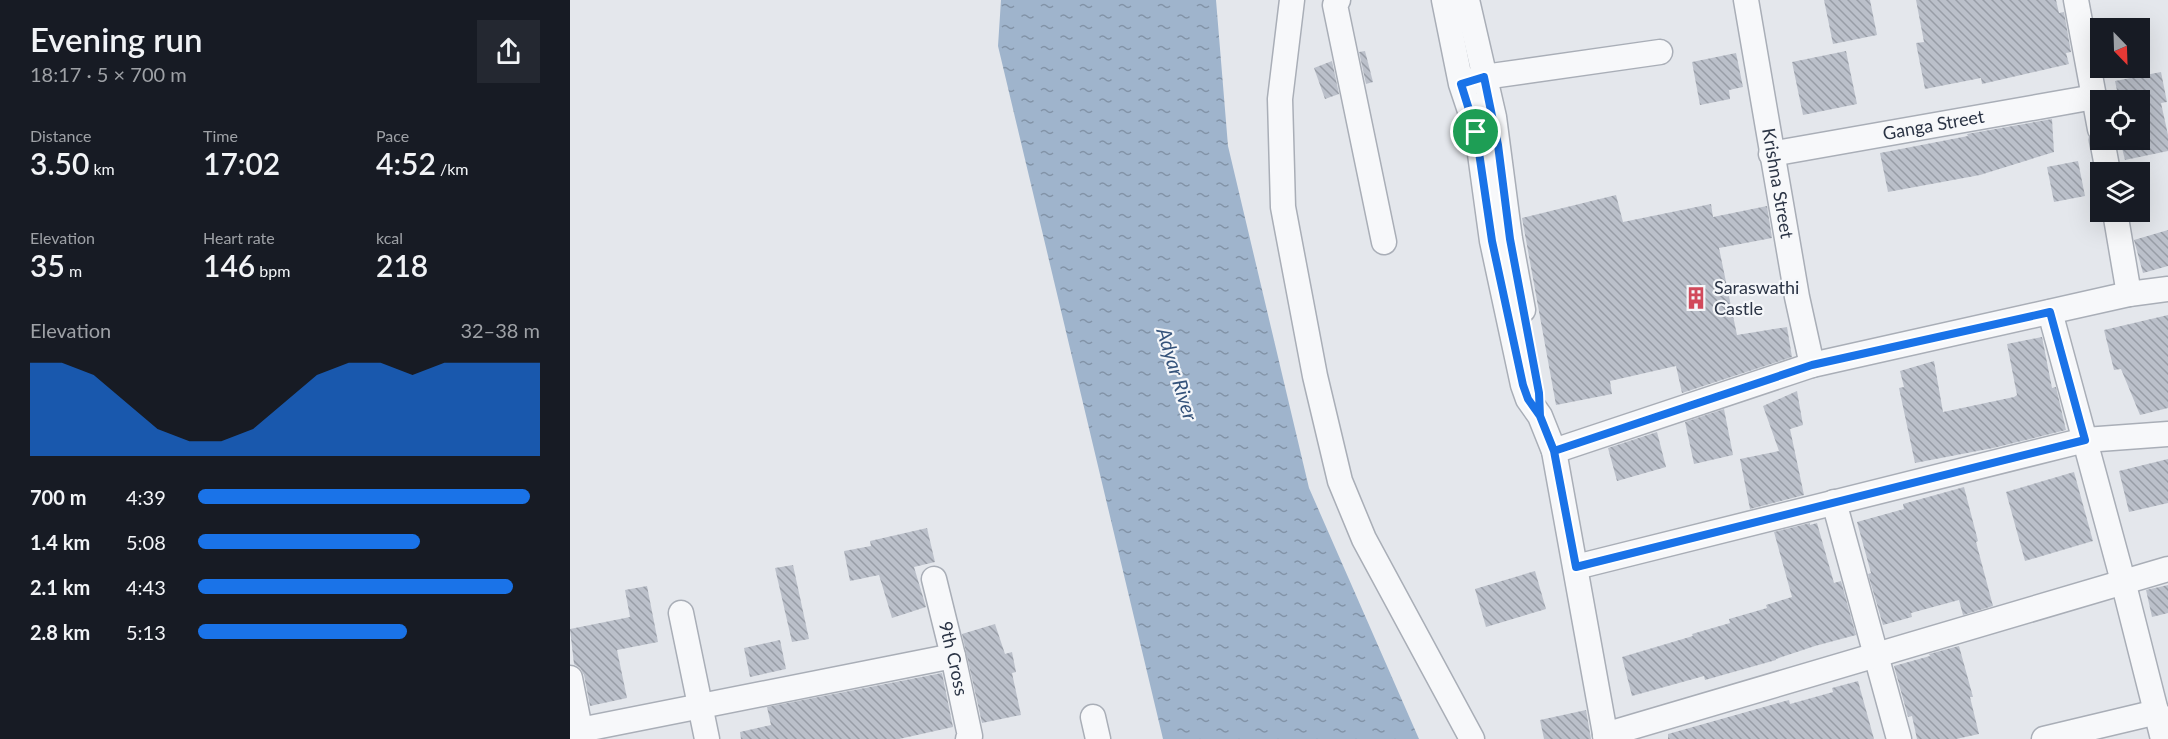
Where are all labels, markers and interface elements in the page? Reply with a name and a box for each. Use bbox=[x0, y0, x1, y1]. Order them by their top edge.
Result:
north arrow bbox=[2090, 18, 2150, 78]
map controls bbox=[2090, 18, 2150, 222]
text: Evening run bbox=[30, 19, 203, 59]
button: share bbox=[477, 20, 540, 83]
text: 18:17 · 5 × 700 m bbox=[30, 62, 187, 86]
button: locate bbox=[2090, 90, 2150, 150]
street label: Ganga Street bbox=[1881, 105, 1986, 144]
pin bbox=[1450, 106, 1501, 157]
icon: arrive bbox=[1459, 115, 1492, 148]
text: Distance bbox=[30, 126, 91, 145]
text: Time bbox=[203, 126, 238, 145]
text: Pace bbox=[376, 126, 409, 145]
street label: Krishna Street bbox=[1758, 126, 1799, 241]
text: 3.50 bbox=[30, 145, 89, 181]
text: 17:02 bbox=[203, 145, 280, 181]
text: 4:52 bbox=[376, 145, 436, 181]
text: km bbox=[89, 159, 115, 178]
text: /km bbox=[436, 159, 468, 178]
button: layers bbox=[2090, 162, 2150, 222]
text: Elevation bbox=[30, 228, 95, 247]
text: Heart rate bbox=[203, 228, 275, 247]
text: kcal bbox=[376, 228, 403, 247]
text: 35 bbox=[30, 247, 65, 283]
text: 146 bbox=[203, 247, 255, 283]
text: 218 bbox=[376, 247, 428, 283]
text: m bbox=[65, 261, 82, 280]
text: bpm bbox=[255, 261, 290, 280]
place label: Saraswathi Castle bbox=[1714, 276, 1799, 319]
building icon: Saraswathi Castle bbox=[1683, 285, 1709, 311]
text: Elevation bbox=[30, 318, 111, 342]
text: 32–38 m bbox=[460, 318, 540, 342]
water label: Adyar River bbox=[1152, 324, 1204, 424]
text: 700 m bbox=[30, 485, 86, 509]
text: 4:39 bbox=[126, 485, 166, 509]
text: 1.4 km bbox=[30, 530, 90, 554]
text: 5:08 bbox=[126, 530, 166, 554]
text: 2.1 km bbox=[30, 575, 90, 599]
text: 4:43 bbox=[126, 575, 166, 599]
street label: 9th Cross bbox=[935, 619, 973, 698]
text: 2.8 km bbox=[30, 620, 90, 644]
text: 5:13 bbox=[126, 620, 166, 644]

